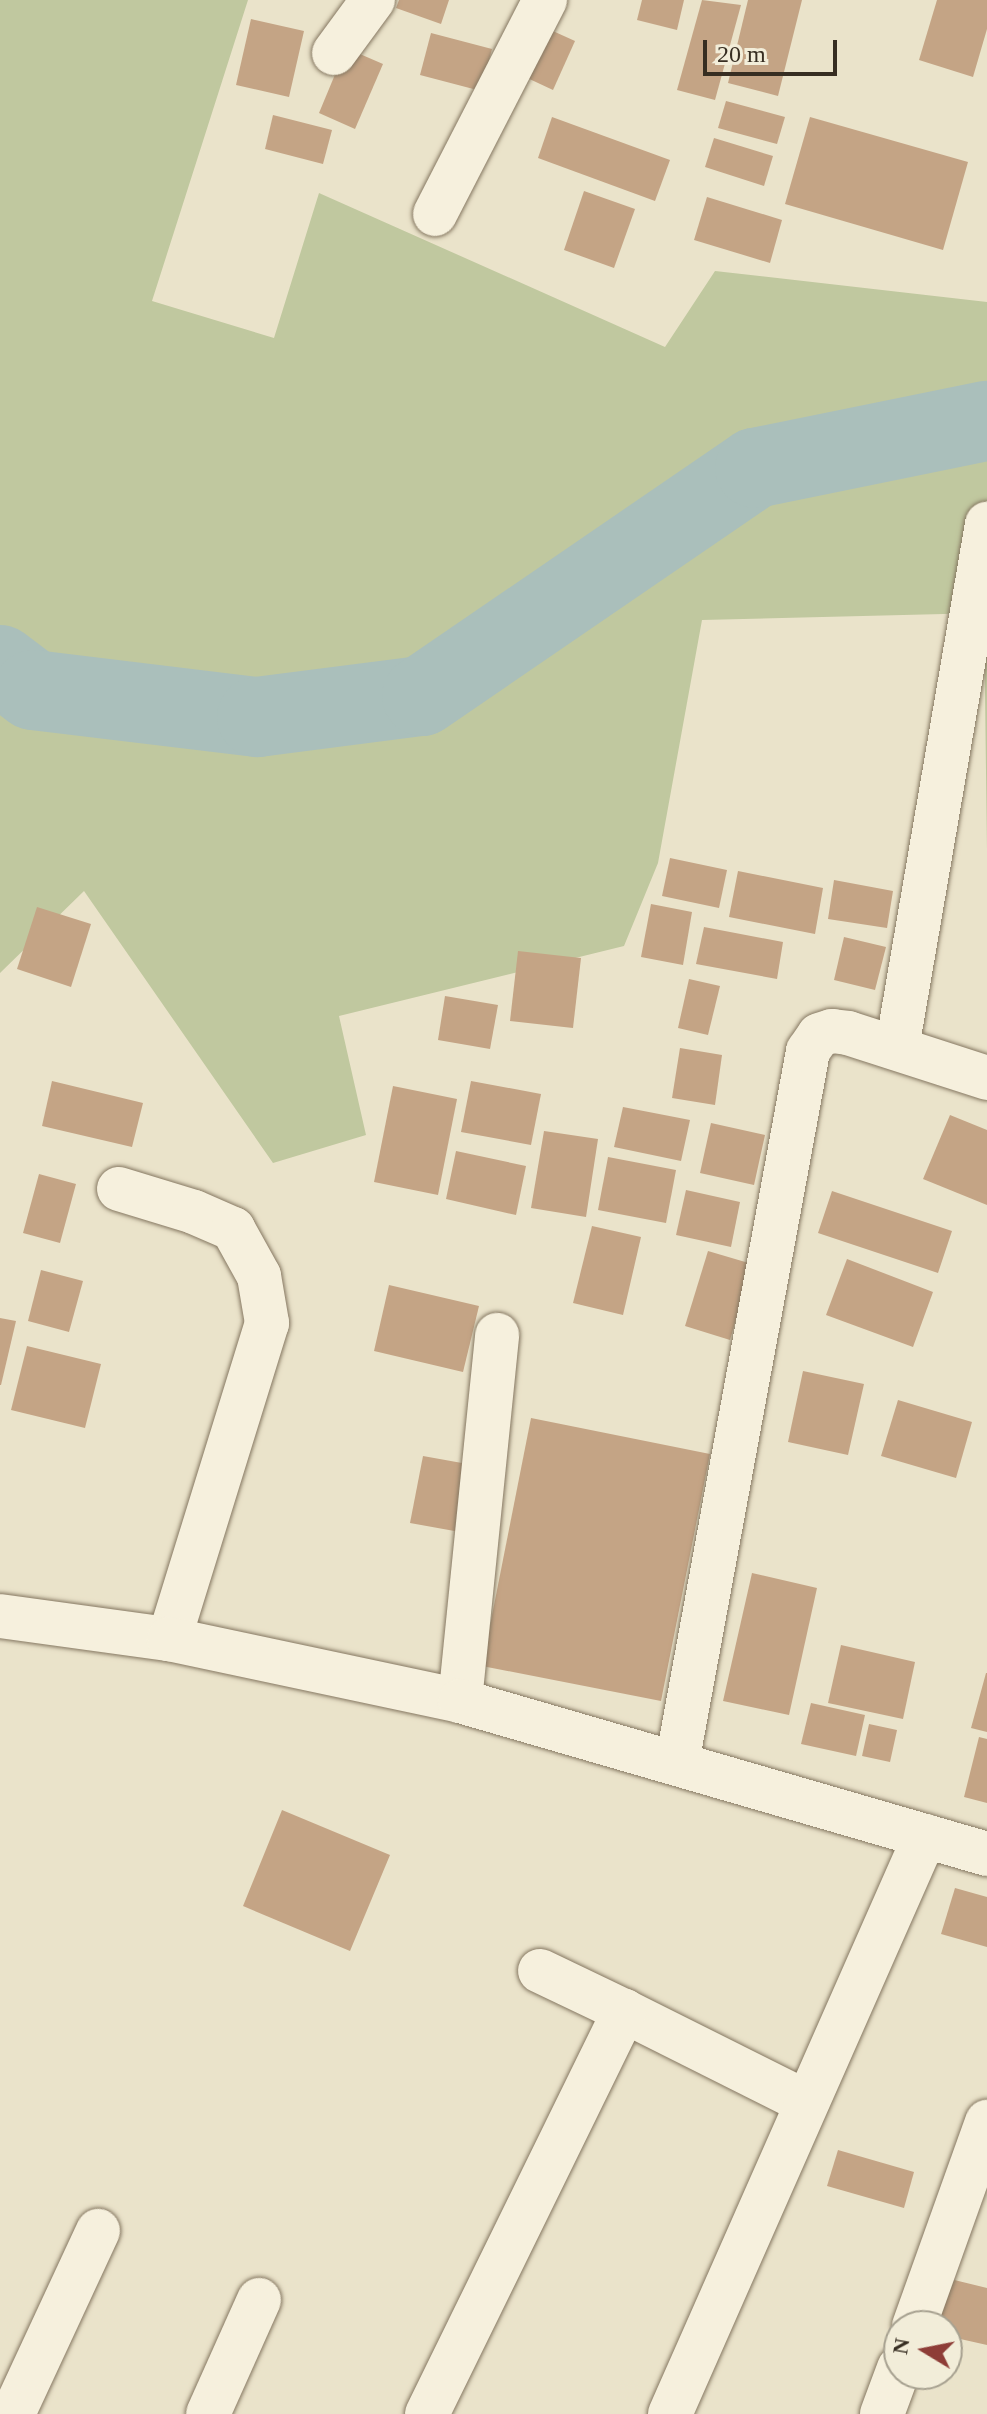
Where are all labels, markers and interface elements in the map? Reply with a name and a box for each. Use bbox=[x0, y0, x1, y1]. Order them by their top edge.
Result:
scale bar bbox=[707, 24, 841, 74]
text: 20 m bbox=[717, 41, 766, 67]
north arrow bbox=[883, 2310, 963, 2390]
text: N bbox=[887, 2336, 915, 2356]

